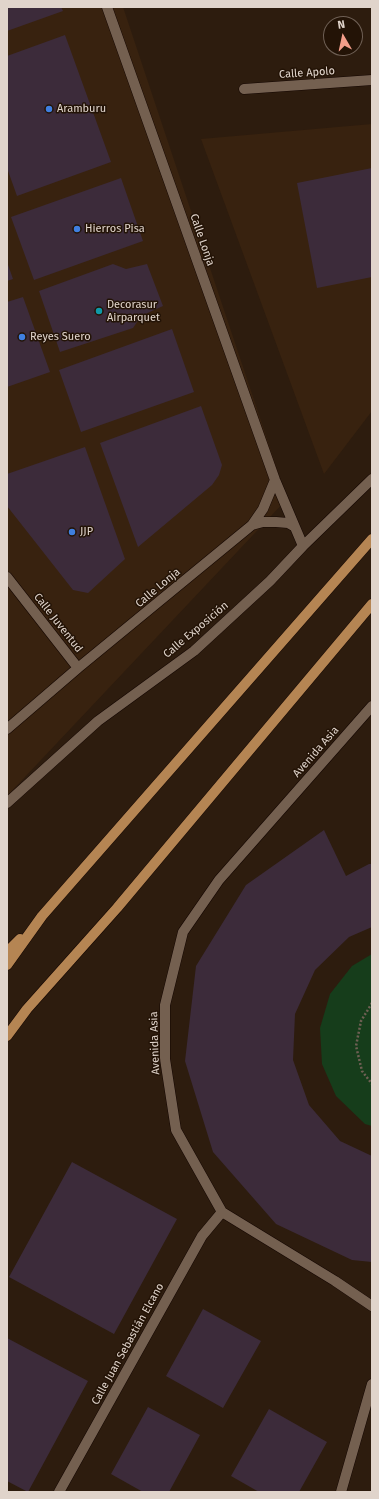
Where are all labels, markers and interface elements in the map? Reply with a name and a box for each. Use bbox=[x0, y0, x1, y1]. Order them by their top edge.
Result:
north arrow bbox=[323, 16, 363, 56]
text: N bbox=[337, 18, 346, 32]
street label: Calle Apolo bbox=[279, 64, 335, 82]
place label: Aramburu bbox=[57, 102, 106, 116]
marker: Aramburu bbox=[44, 104, 54, 114]
street label: Calle Lonja bbox=[187, 212, 217, 268]
place label: Hierros Pisa bbox=[85, 222, 145, 236]
marker: Hierros Pisa bbox=[72, 224, 82, 234]
place label: Decorasur Airparquet bbox=[107, 298, 160, 324]
marker: Decorasur Airparquet bbox=[94, 306, 104, 316]
place label: Reyes Suero bbox=[30, 330, 91, 344]
marker: Reyes Suero bbox=[17, 332, 27, 342]
place label: JJP bbox=[80, 525, 93, 539]
marker: JJP bbox=[67, 527, 77, 537]
street label: Calle Lonja bbox=[133, 565, 183, 611]
street label: Calle Juventud bbox=[31, 591, 85, 655]
street label: Calle Exposición bbox=[161, 599, 231, 661]
street label: Avenida Asia bbox=[290, 724, 342, 780]
street label: Avenida Asia bbox=[147, 1011, 163, 1075]
street label: Calle Juan Sebastián Elcano bbox=[89, 1281, 167, 1407]

